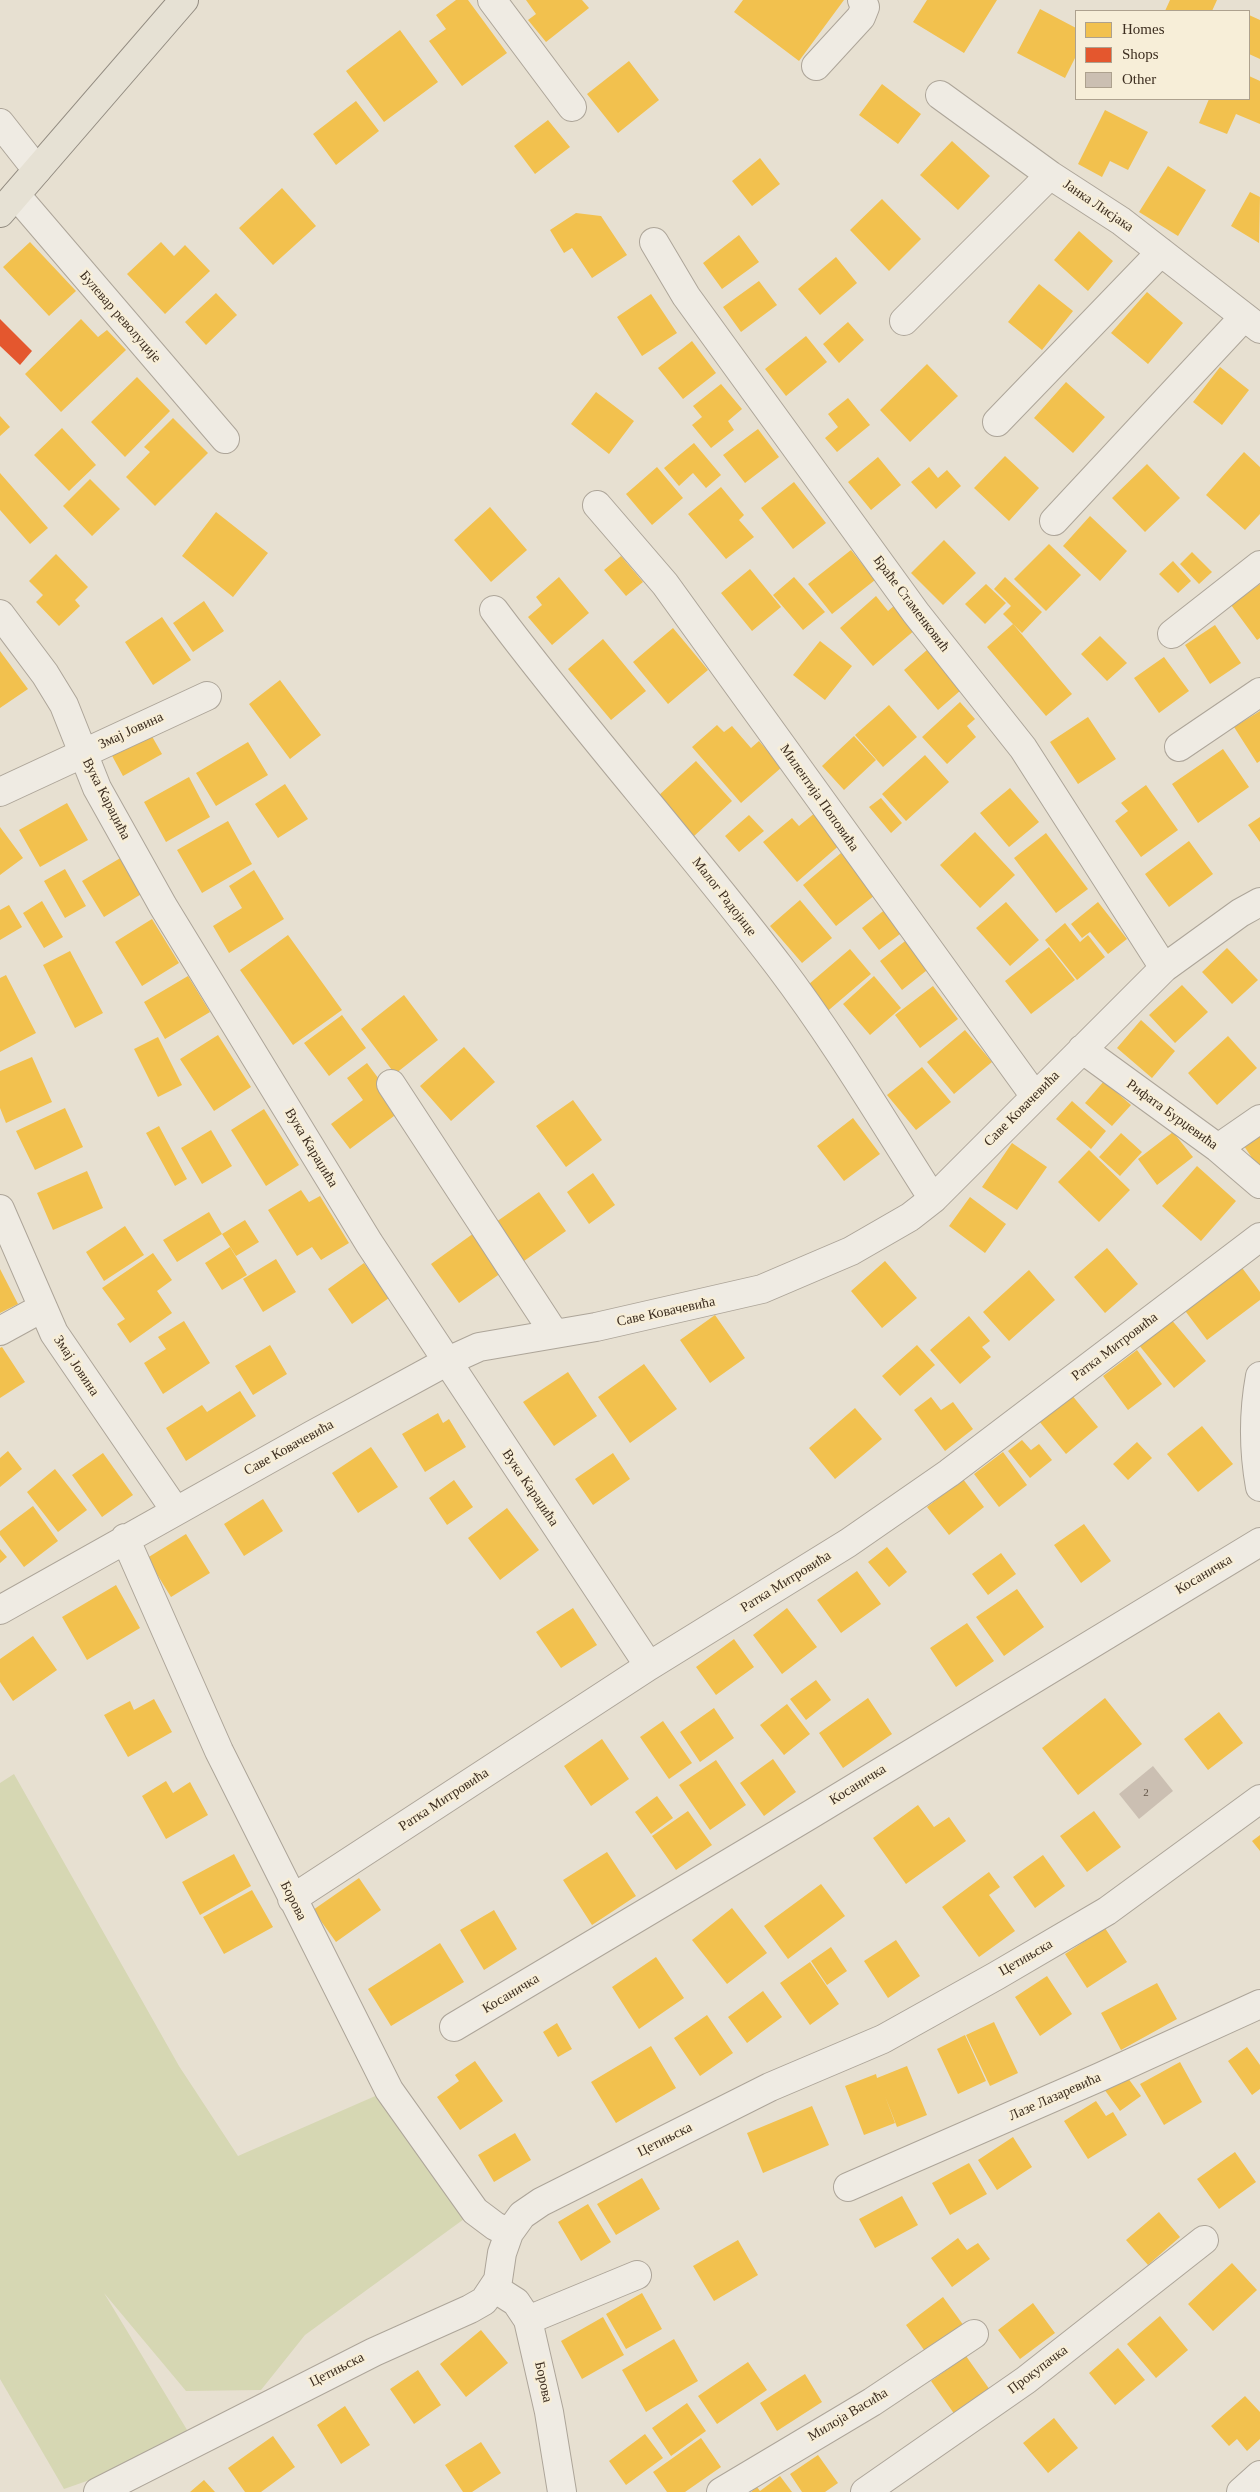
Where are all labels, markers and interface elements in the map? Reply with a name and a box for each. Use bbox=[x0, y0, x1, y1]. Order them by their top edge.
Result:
legend bbox=[1075, 10, 1250, 100]
text: Homes bbox=[1122, 21, 1165, 37]
text: Shops bbox=[1122, 46, 1159, 62]
text: Other bbox=[1122, 71, 1156, 87]
street label: Јанка Лисјака bbox=[1059, 176, 1137, 236]
street label: Булевар револуције bbox=[76, 268, 164, 366]
street label: Браће Стаменковић bbox=[869, 552, 953, 656]
street label: Змај Јовина bbox=[96, 709, 166, 753]
street label: Милентија Поповића bbox=[776, 741, 862, 855]
street label: Вука Караџића bbox=[78, 755, 134, 843]
street label: Малог Радојице bbox=[688, 854, 760, 940]
street label: Саве Ковачевића bbox=[981, 1068, 1063, 1150]
street label: Рифата Бурџевића bbox=[1123, 1076, 1221, 1154]
street label: Вука Караџића bbox=[281, 1105, 341, 1191]
street label: Саве Ковачевића bbox=[615, 1293, 717, 1331]
street label: Ратка Митровића bbox=[1069, 1309, 1161, 1385]
street label: Змај Јовина bbox=[50, 1332, 102, 1400]
street label: Саве Ковачевића bbox=[241, 1416, 337, 1480]
street label: Вука Караџића bbox=[498, 1446, 562, 1530]
street label: Ратка Митровића bbox=[738, 1547, 834, 1617]
street label: Косаничка bbox=[1172, 1551, 1236, 1599]
street label: Косаничка bbox=[827, 1761, 889, 1809]
street label: Ратка Митровића bbox=[396, 1765, 492, 1835]
house number: 2 bbox=[1143, 1786, 1149, 1800]
street label: Борова bbox=[276, 1879, 310, 1923]
street label: Цетињска bbox=[996, 1936, 1056, 1980]
street label: Косаничка bbox=[479, 1970, 543, 2018]
street label: Лазе Лазаревића bbox=[1006, 2069, 1104, 2125]
street label: Цетињска bbox=[635, 2119, 695, 2161]
street label: Прокупачка bbox=[1005, 2342, 1071, 2398]
street label: Цетињска bbox=[307, 2349, 367, 2391]
street label: Борова bbox=[530, 2360, 556, 2404]
street label: Милоја Васића bbox=[805, 2385, 891, 2445]

